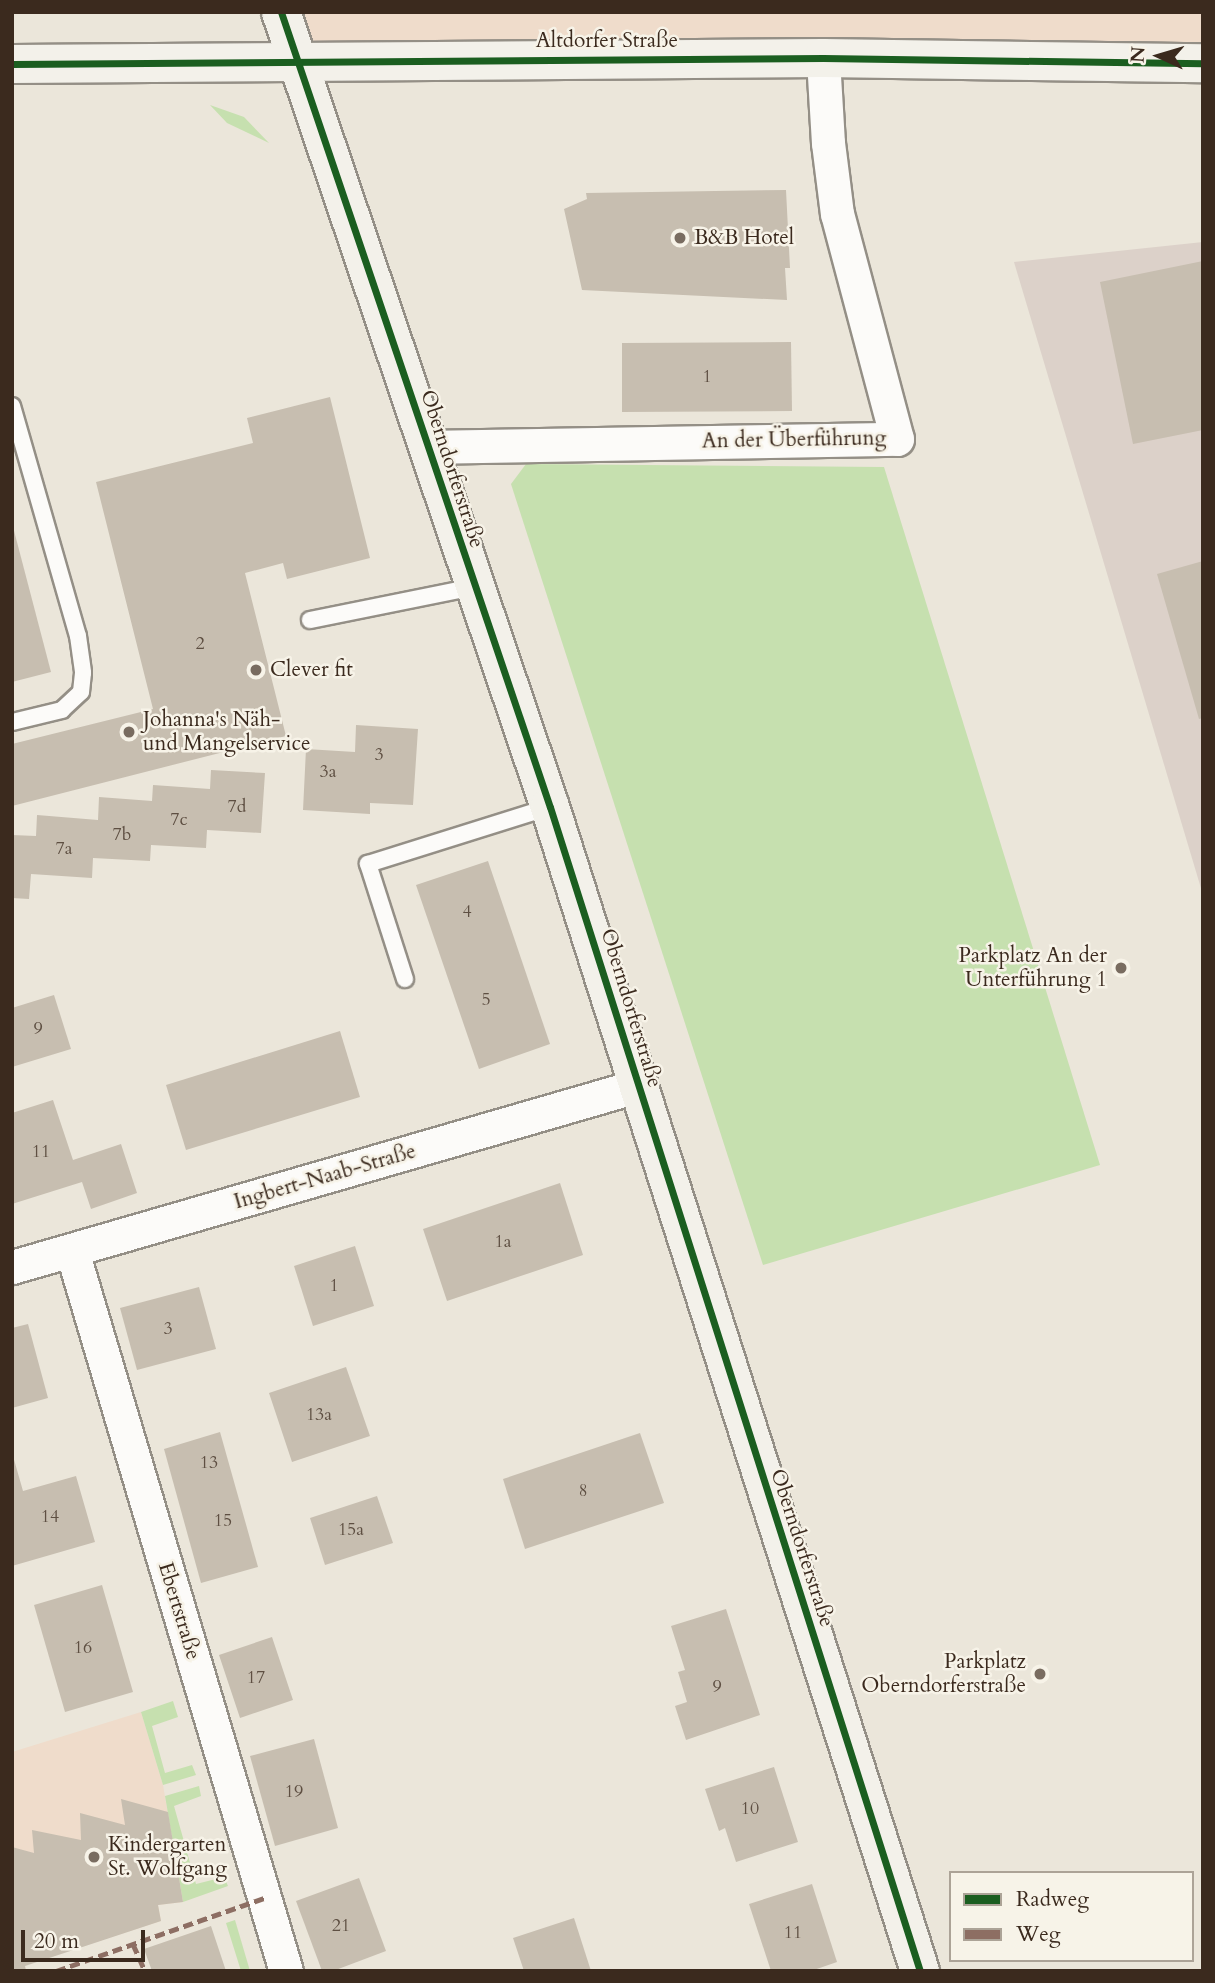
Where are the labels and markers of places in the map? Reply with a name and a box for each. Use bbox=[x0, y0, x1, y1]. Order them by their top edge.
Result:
place label: B&B Hotel bbox=[694, 225, 794, 251]
marker: B&B Hotel bbox=[672, 230, 688, 246]
place label: Clever fit bbox=[270, 657, 353, 683]
marker: Clever fit bbox=[248, 662, 264, 678]
place label: Johanna's Näh- und Mangelservice bbox=[143, 707, 311, 757]
marker: Johanna's Näh- und Mangelservice bbox=[121, 724, 137, 740]
place label: Parkplatz An der Unterführung 1 bbox=[958, 943, 1107, 993]
marker: Parkplatz An der Unterführung 1 bbox=[1113, 960, 1129, 976]
place label: Parkplatz Oberndorferstraße bbox=[861, 1649, 1026, 1699]
marker: Parkplatz Oberndorferstraße bbox=[1032, 1666, 1048, 1682]
place label: Kindergarten St. Wolfgang bbox=[108, 1832, 227, 1882]
marker: Kindergarten St. Wolfgang bbox=[86, 1849, 102, 1865]

